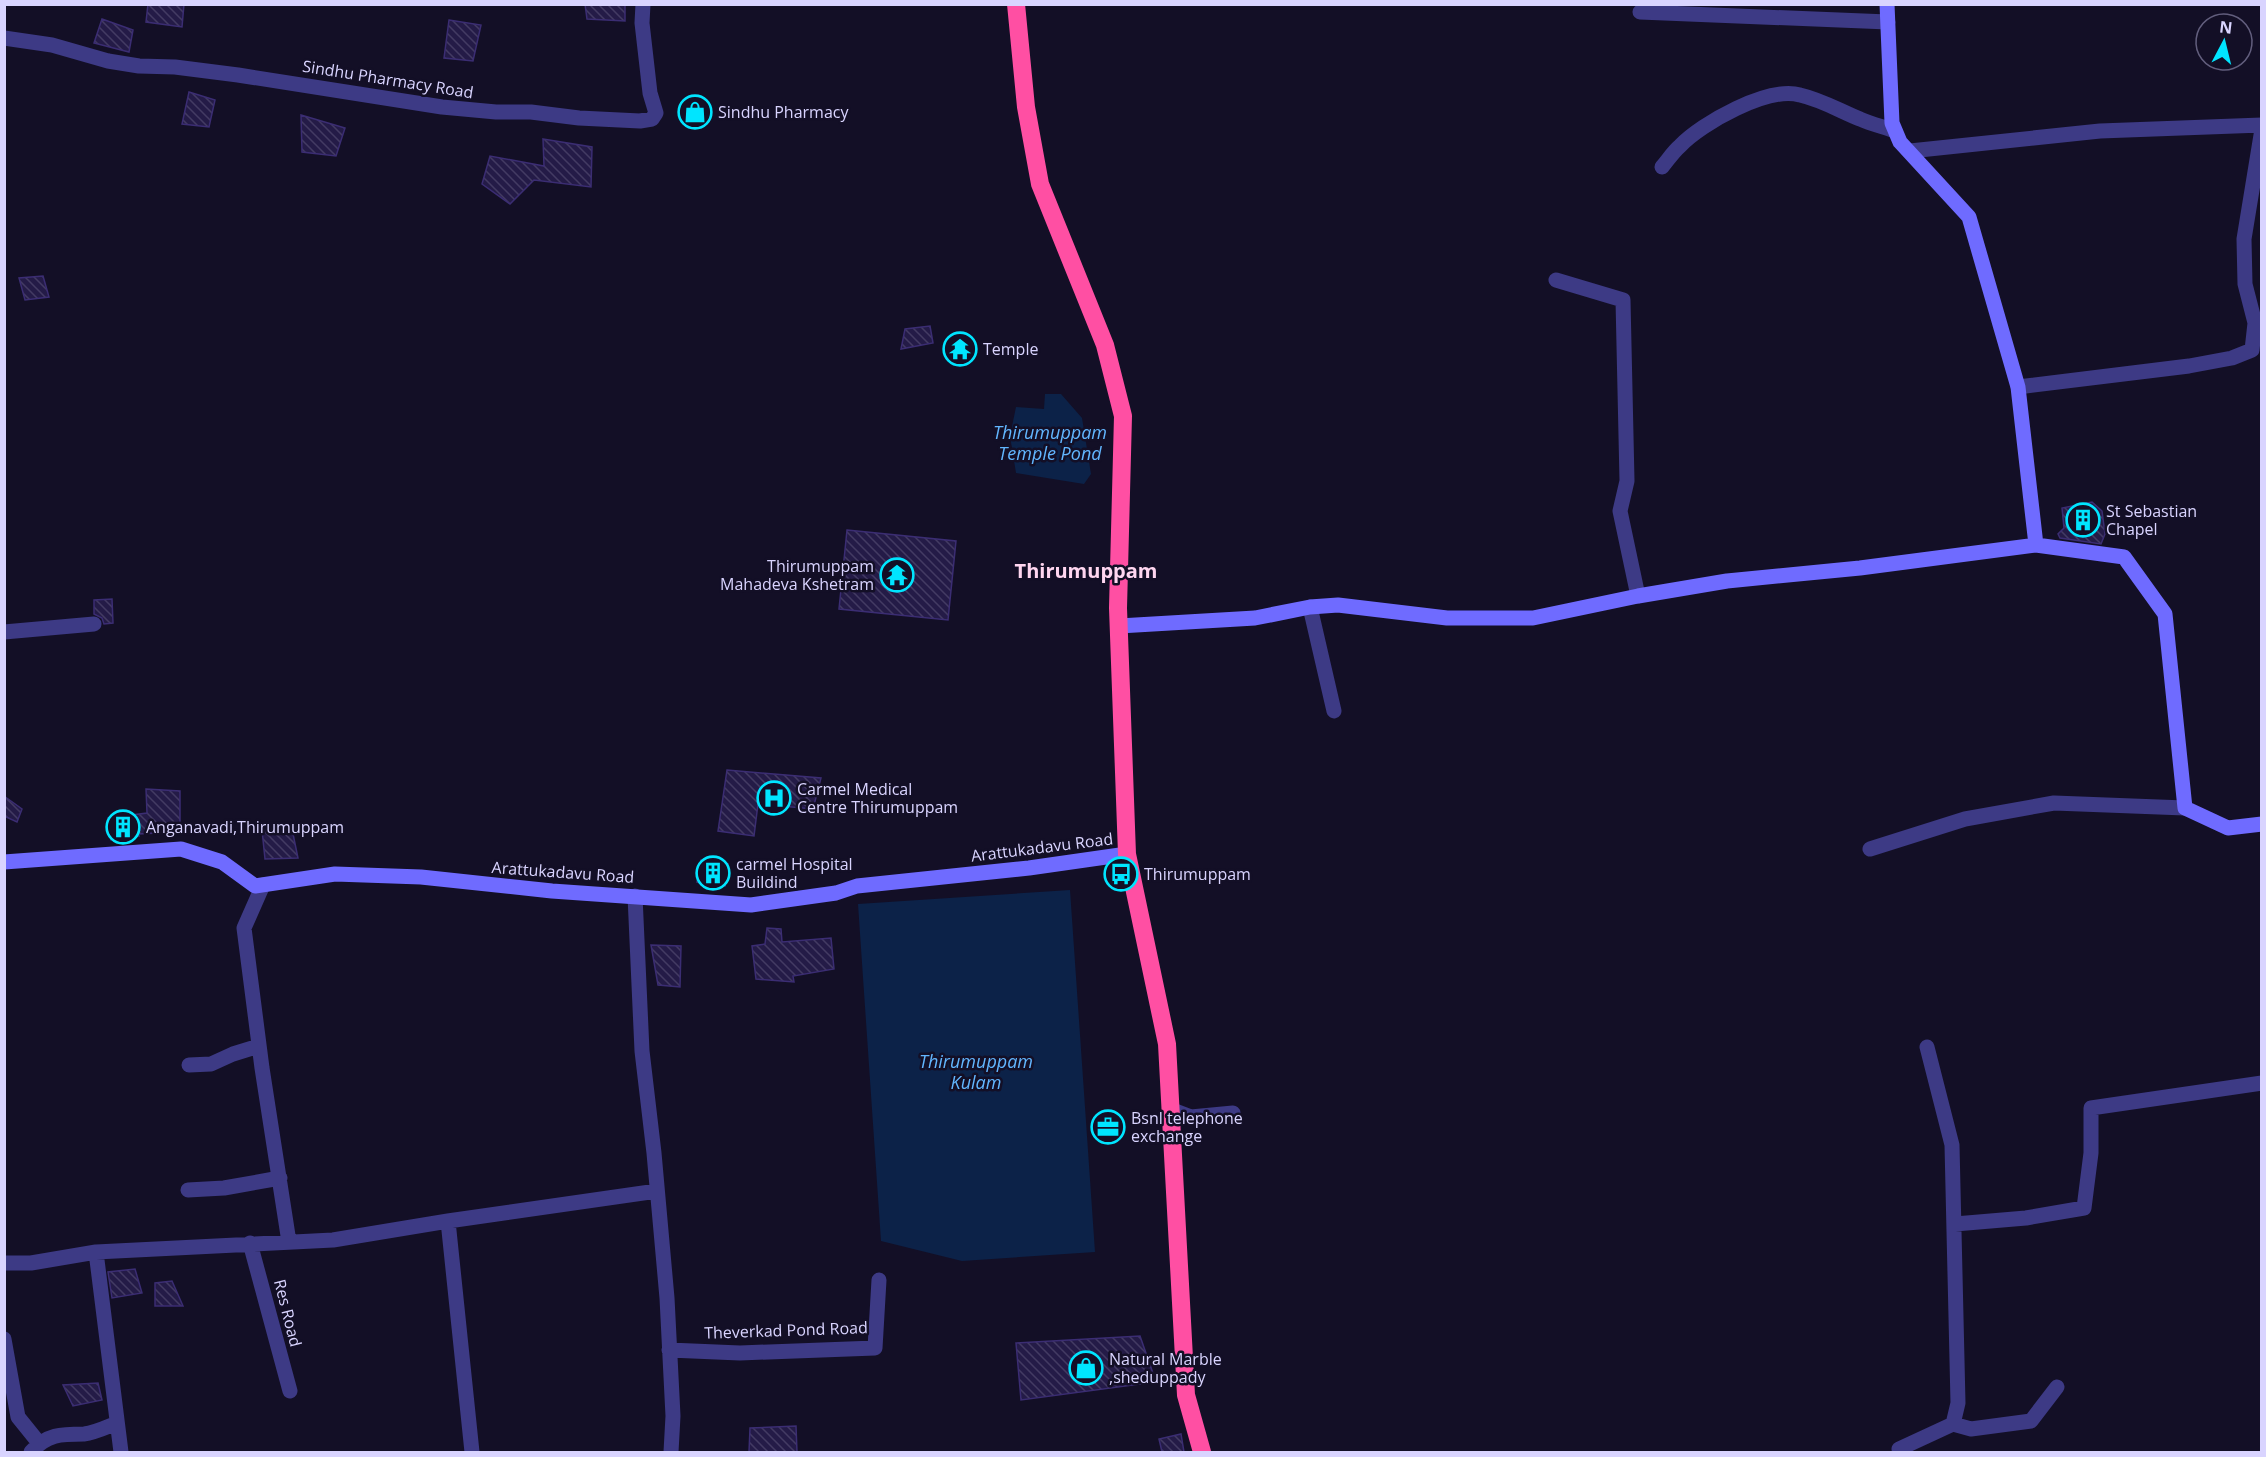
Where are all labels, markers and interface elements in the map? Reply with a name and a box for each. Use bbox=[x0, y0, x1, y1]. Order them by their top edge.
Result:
north arrow bbox=[2194, 12, 2254, 72]
text: N bbox=[2218, 15, 2234, 39]
street label: Sindhu Pharmacy Road bbox=[301, 55, 475, 103]
shop icon: Sindhu Pharmacy bbox=[677, 94, 713, 130]
place label: Sindhu Pharmacy bbox=[718, 101, 849, 123]
temple icon: Temple bbox=[942, 331, 978, 367]
place label: Temple bbox=[983, 338, 1038, 360]
water label: Thirumuppam Temple Pond bbox=[993, 420, 1107, 465]
place label: St Sebastian Chapel bbox=[2106, 500, 2197, 540]
building icon: St Sebastian Chapel bbox=[2065, 502, 2101, 538]
place label: Thirumuppam Mahadeva Kshetram bbox=[720, 555, 874, 595]
temple icon: Thirumuppam Mahadeva Kshetram bbox=[879, 557, 915, 593]
district label: Thirumuppam bbox=[1015, 557, 1157, 584]
place label: Carmel Medical Centre Thirumuppam bbox=[797, 778, 958, 818]
hospital icon: Carmel Medical Centre Thirumuppam bbox=[756, 780, 792, 816]
building icon: Anganavadi,Thirumuppam bbox=[105, 809, 141, 845]
place label: Anganavadi,Thirumuppam bbox=[146, 816, 344, 838]
street label: Arattukadavu Road bbox=[970, 827, 1114, 867]
place label: carmel Hospital Buildind bbox=[736, 853, 853, 893]
building icon: carmel Hospital Buildind bbox=[695, 855, 731, 891]
street label: Arattukadavu Road bbox=[491, 856, 635, 888]
bus stop icon: Thirumuppam bbox=[1103, 856, 1139, 892]
place label: Thirumuppam bbox=[1144, 863, 1251, 885]
water label: Thirumuppam Kulam bbox=[919, 1049, 1033, 1094]
place label: Bsnl telephone exchange bbox=[1131, 1107, 1243, 1147]
office icon: Bsnl telephone exchange bbox=[1090, 1109, 1126, 1145]
street label: Res Road bbox=[269, 1277, 307, 1349]
street label: Theverkad Pond Road bbox=[704, 1316, 868, 1344]
place label: Natural Marble ,sheduppady bbox=[1109, 1348, 1222, 1388]
shop icon: Natural Marble ,sheduppady bbox=[1068, 1350, 1104, 1386]

